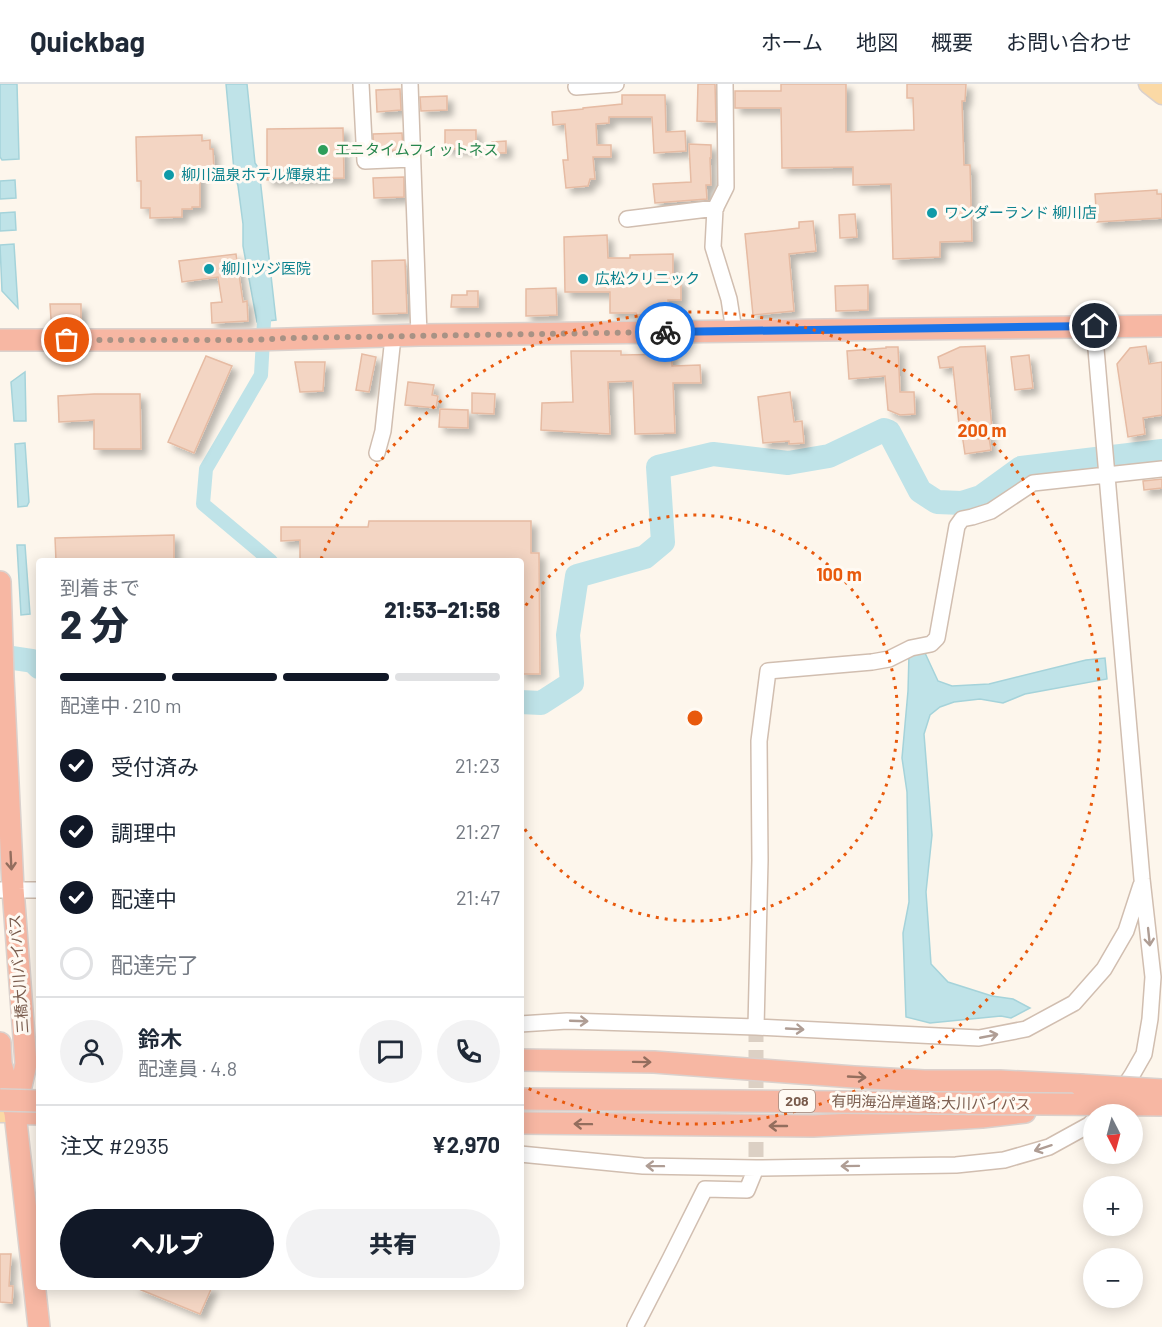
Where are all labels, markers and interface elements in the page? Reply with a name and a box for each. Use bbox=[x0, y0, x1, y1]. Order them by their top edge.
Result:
text: Quickbag bbox=[30, 24, 145, 58]
text: ホーム bbox=[761, 29, 823, 54]
text: 地図 bbox=[856, 29, 898, 54]
text: 概要 bbox=[931, 29, 973, 54]
text: お問い合わせ bbox=[1006, 29, 1132, 54]
place label: エニタイムフィットネス bbox=[335, 140, 499, 158]
marker: エニタイムフィットネス bbox=[316, 143, 330, 157]
place label: 柳川温泉ホテル輝泉荘 bbox=[181, 165, 331, 183]
marker: 柳川温泉ホテル輝泉荘 bbox=[162, 168, 176, 182]
place label: ワンダーランド 柳川店 bbox=[944, 203, 1097, 221]
marker: ワンダーランド 柳川店 bbox=[925, 206, 939, 220]
place label: 柳川ツジ医院 bbox=[221, 259, 311, 277]
marker: 柳川ツジ医院 bbox=[202, 262, 216, 276]
place label: 広松クリニック bbox=[595, 269, 700, 287]
marker: 広松クリニック bbox=[576, 272, 590, 286]
pin bbox=[1069, 300, 1120, 351]
courier bbox=[635, 302, 695, 362]
icon: home bbox=[1078, 309, 1111, 342]
pin bbox=[41, 314, 92, 365]
icon: bike bbox=[649, 316, 682, 349]
icon: bag bbox=[50, 323, 83, 356]
text: 200 m bbox=[957, 419, 1007, 441]
text: 100 m bbox=[816, 563, 862, 585]
text: 到着まで bbox=[60, 575, 140, 599]
text: 21:53–21:58 bbox=[384, 596, 500, 622]
text: 2 分 bbox=[60, 600, 129, 647]
text: 配達中 · 210 m bbox=[60, 693, 181, 717]
centre of rings bbox=[685, 708, 705, 728]
icon: check bbox=[60, 749, 93, 782]
text: 受付済み bbox=[111, 753, 199, 779]
text: 21:23 bbox=[455, 753, 500, 777]
icon: check bbox=[60, 815, 93, 848]
text: 調理中 bbox=[111, 819, 177, 845]
text: 21:27 bbox=[456, 819, 500, 843]
one-way arrow bbox=[6, 850, 17, 870]
icon: check bbox=[60, 881, 93, 914]
text: 配達中 bbox=[111, 885, 177, 911]
text: 21:47 bbox=[456, 885, 500, 909]
street label: 三橋大川バイパス bbox=[5, 914, 31, 1034]
one-way arrow bbox=[1143, 927, 1154, 947]
text: 配達完了 bbox=[111, 951, 199, 977]
one-way arrow bbox=[568, 1015, 588, 1027]
button: person bbox=[60, 1020, 123, 1083]
button: chat bbox=[359, 1020, 422, 1083]
button: phone bbox=[437, 1020, 500, 1083]
one-way arrow bbox=[784, 1023, 804, 1034]
text: 鈴木 bbox=[138, 1025, 182, 1051]
one-way arrow bbox=[979, 1030, 999, 1041]
text: 配達員 · 4.8 bbox=[138, 1056, 237, 1080]
one-way arrow bbox=[631, 1056, 651, 1067]
one-way arrow bbox=[847, 1072, 867, 1083]
road number: 208 bbox=[779, 1090, 815, 1112]
street label: 有明海沿岸道路;大川バイパス bbox=[831, 1091, 1031, 1113]
north arrow bbox=[1083, 1104, 1143, 1164]
map controls bbox=[1083, 1104, 1143, 1308]
one-way arrow bbox=[574, 1118, 594, 1130]
one-way arrow bbox=[769, 1120, 789, 1132]
text: ¥2,970 bbox=[432, 1131, 500, 1157]
text: 注文 #2935 bbox=[60, 1132, 169, 1158]
one-way arrow bbox=[1034, 1144, 1053, 1155]
one-way arrow bbox=[645, 1160, 665, 1172]
one-way arrow bbox=[840, 1160, 860, 1172]
button: + bbox=[1083, 1176, 1143, 1236]
button: ヘルプ bbox=[60, 1209, 274, 1278]
button: 共有 bbox=[286, 1209, 500, 1278]
button: − bbox=[1083, 1248, 1143, 1308]

